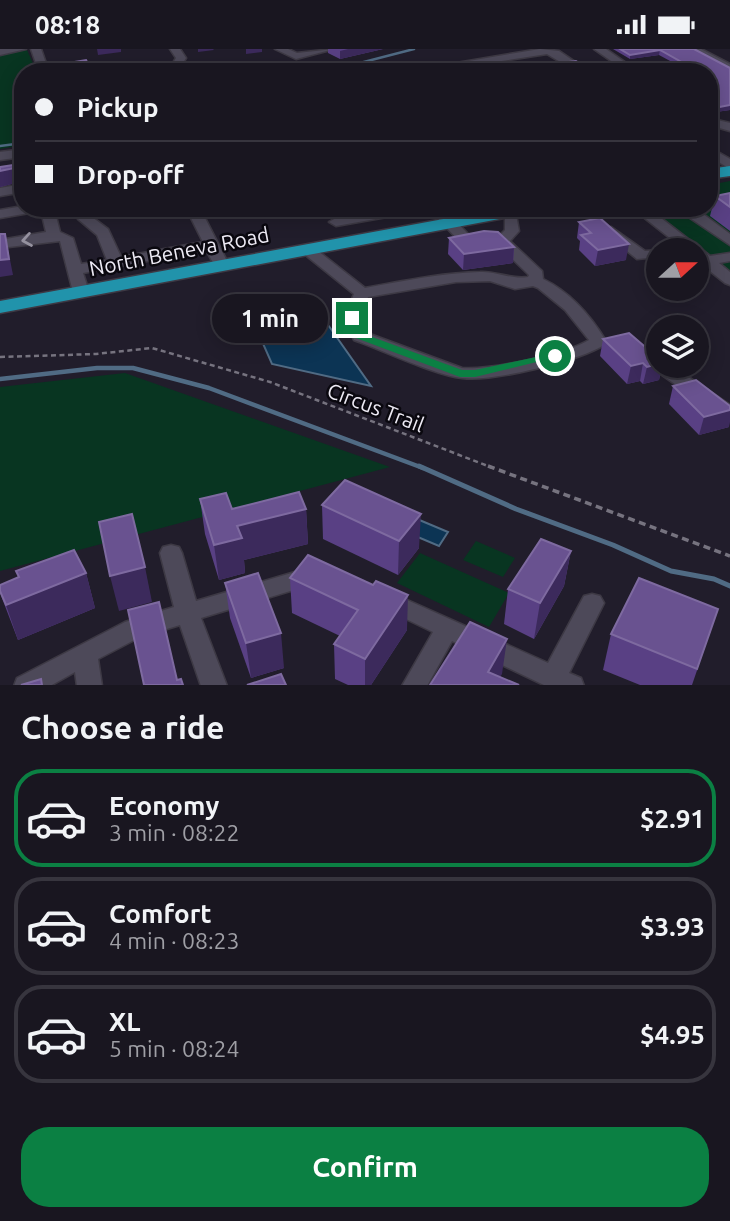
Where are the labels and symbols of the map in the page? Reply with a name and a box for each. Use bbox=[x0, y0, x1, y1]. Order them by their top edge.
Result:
street label: North Beneva Road bbox=[87, 222, 271, 280]
one-way arrow bbox=[21, 231, 33, 246]
north arrow bbox=[646, 238, 709, 301]
callout: 1 min bbox=[212, 293, 328, 343]
route end bbox=[336, 302, 368, 334]
route start bbox=[539, 340, 571, 372]
street label: Circus Trail bbox=[324, 378, 428, 436]

